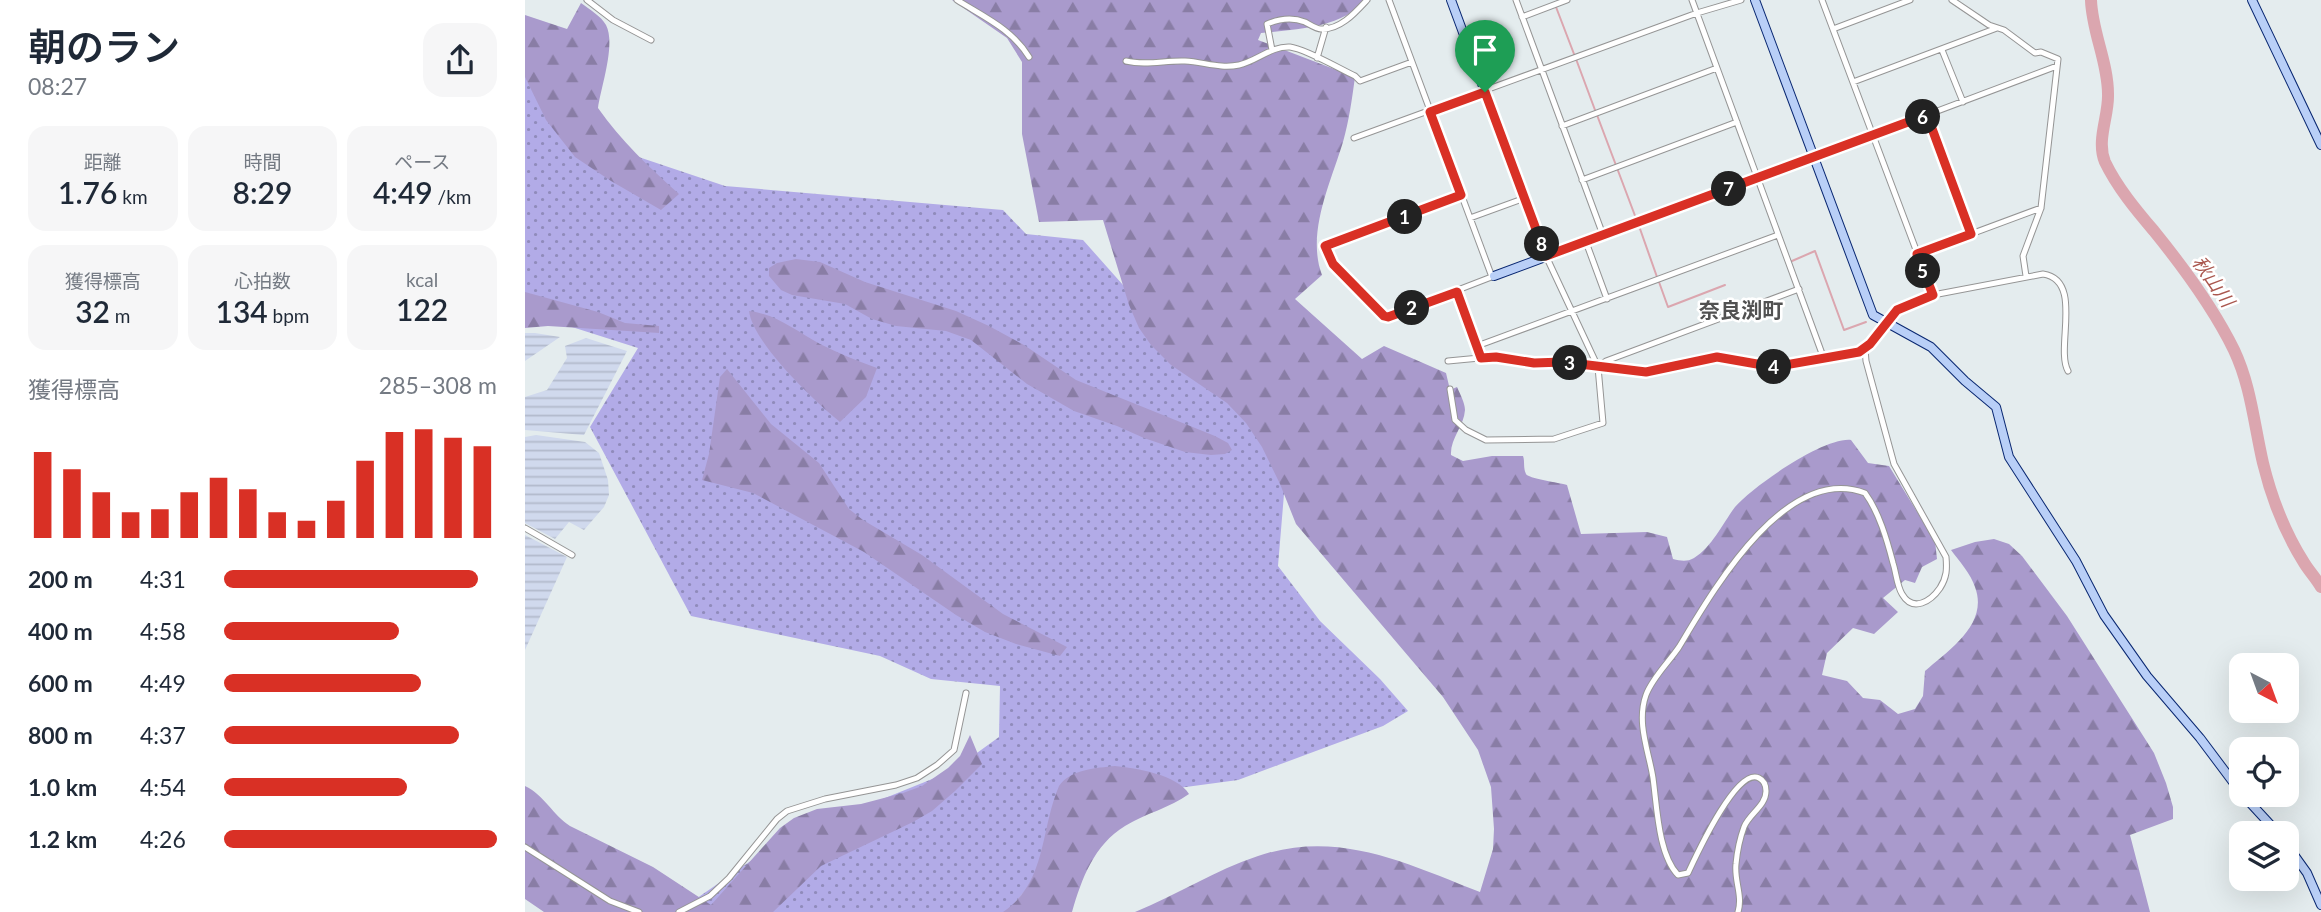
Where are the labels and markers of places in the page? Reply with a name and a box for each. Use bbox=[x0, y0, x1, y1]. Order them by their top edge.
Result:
pin bbox=[1455, 20, 1515, 92]
pin: 6 bbox=[1905, 100, 1941, 134]
pin: 7 bbox=[1711, 172, 1747, 206]
pin: 1 bbox=[1387, 200, 1423, 234]
pin: 8 bbox=[1525, 226, 1559, 262]
pin: 5 bbox=[1905, 254, 1941, 288]
pin: 2 bbox=[1395, 290, 1429, 326]
pin: 3 bbox=[1553, 346, 1587, 380]
pin: 4 bbox=[1757, 350, 1791, 384]

